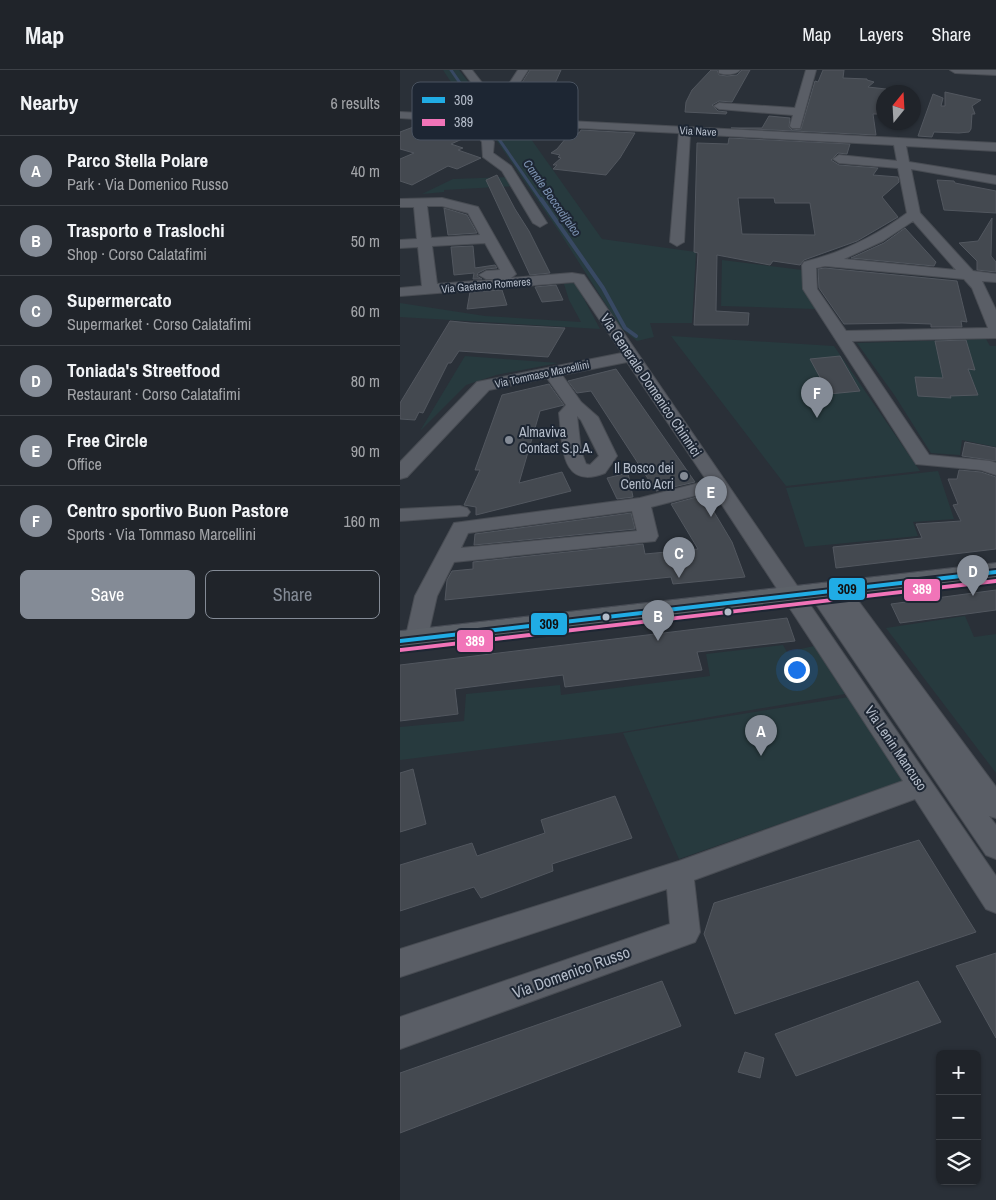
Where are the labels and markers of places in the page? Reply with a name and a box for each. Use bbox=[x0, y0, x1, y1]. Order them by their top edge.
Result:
pin: F bbox=[801, 377, 833, 418]
place label: Almaviva Contact S.p.A. bbox=[518, 423, 593, 457]
marker: Almaviva Contact S.p.A. bbox=[503, 434, 515, 446]
place label: Il Bosco dei Cento Acri bbox=[614, 459, 674, 493]
marker: Il Bosco dei Cento Acri bbox=[678, 470, 690, 482]
pin: E bbox=[695, 476, 727, 517]
pin: C bbox=[663, 537, 695, 578]
pin: D bbox=[957, 555, 989, 596]
pin: B bbox=[642, 600, 674, 641]
unlabelled marker bbox=[723, 607, 733, 617]
unlabelled marker bbox=[601, 612, 611, 622]
pin: A bbox=[745, 715, 777, 756]

